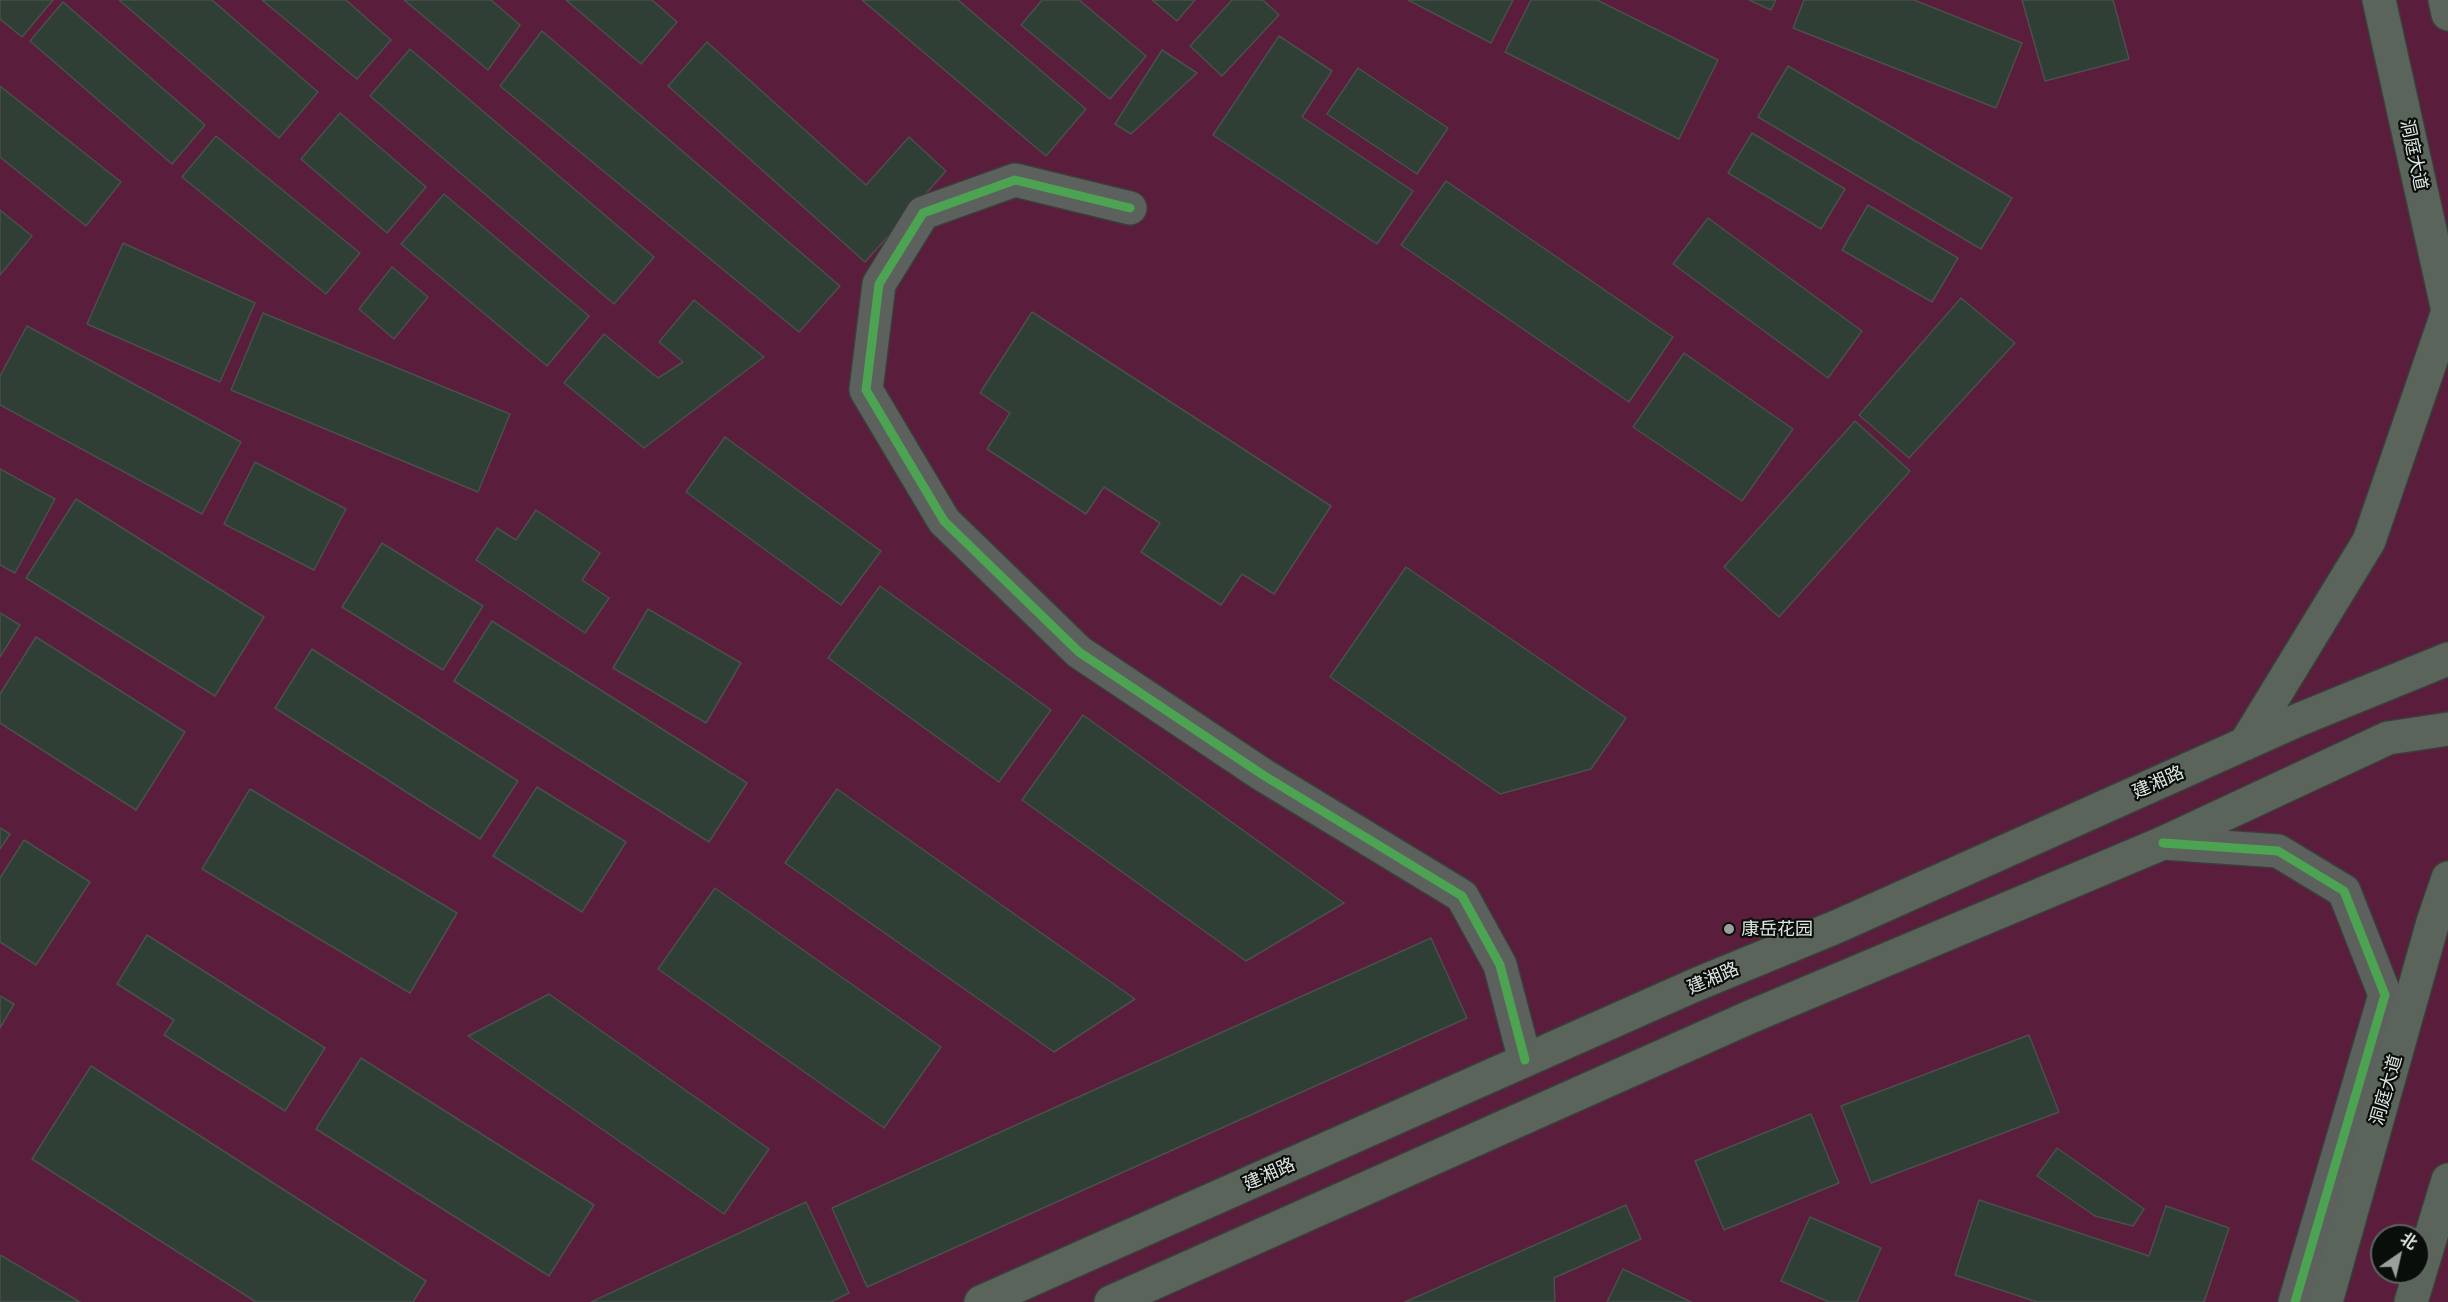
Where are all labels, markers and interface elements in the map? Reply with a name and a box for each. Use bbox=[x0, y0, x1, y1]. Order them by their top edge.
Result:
street label: 洞庭大道 bbox=[2396, 118, 2432, 192]
street label: 建湘路 bbox=[2129, 761, 2187, 803]
place label: 康岳花园 bbox=[1741, 918, 1813, 940]
marker: 康岳花园 bbox=[1722, 922, 1736, 936]
street label: 建湘路 bbox=[1684, 958, 1742, 998]
street label: 洞庭大道 bbox=[2366, 1052, 2406, 1128]
street label: 建湘路 bbox=[1240, 1153, 1298, 1195]
north arrow bbox=[2370, 1224, 2430, 1284]
text: 北 bbox=[2397, 1228, 2421, 1253]

